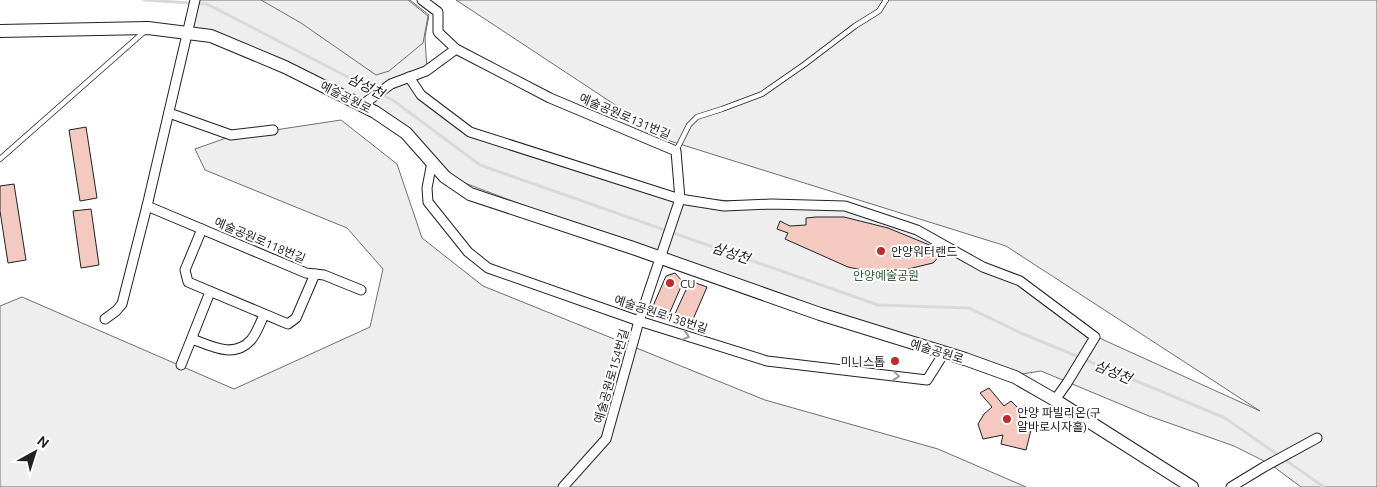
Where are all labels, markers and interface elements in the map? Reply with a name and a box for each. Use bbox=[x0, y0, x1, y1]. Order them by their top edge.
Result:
water label: 삼성천 bbox=[345, 70, 388, 102]
street label: 예술공원로 bbox=[318, 79, 374, 115]
street label: 예술공원로131번길 bbox=[578, 91, 672, 141]
street label: 예술공원로118번길 bbox=[213, 215, 307, 265]
water label: 삼성천 bbox=[710, 239, 753, 267]
marker: 안양워터랜드 bbox=[875, 245, 887, 257]
place label: 안양워터랜드 bbox=[891, 245, 957, 258]
park label: 안양예술공원 bbox=[853, 269, 919, 282]
marker: CU bbox=[664, 277, 676, 289]
place label: CU bbox=[680, 277, 696, 290]
street label: 예술공원로138번길 bbox=[613, 293, 709, 335]
street label: 예술공원로154번길 bbox=[591, 327, 631, 425]
one-way arrow bbox=[681, 330, 689, 340]
street label: 예술공원로 bbox=[909, 337, 965, 365]
place label: 미니스톱 bbox=[841, 355, 885, 368]
marker: 미니스톱 bbox=[889, 355, 901, 367]
water label: 삼성천 bbox=[1092, 357, 1135, 387]
one-way arrow bbox=[892, 370, 900, 381]
place label: 안양 파빌리온(구 알바로시자홀) bbox=[1017, 406, 1101, 434]
marker: 안양 파빌리온(구 알바로시자홀) bbox=[1001, 413, 1013, 425]
north arrow bbox=[10, 427, 60, 477]
text: N bbox=[34, 432, 52, 451]

